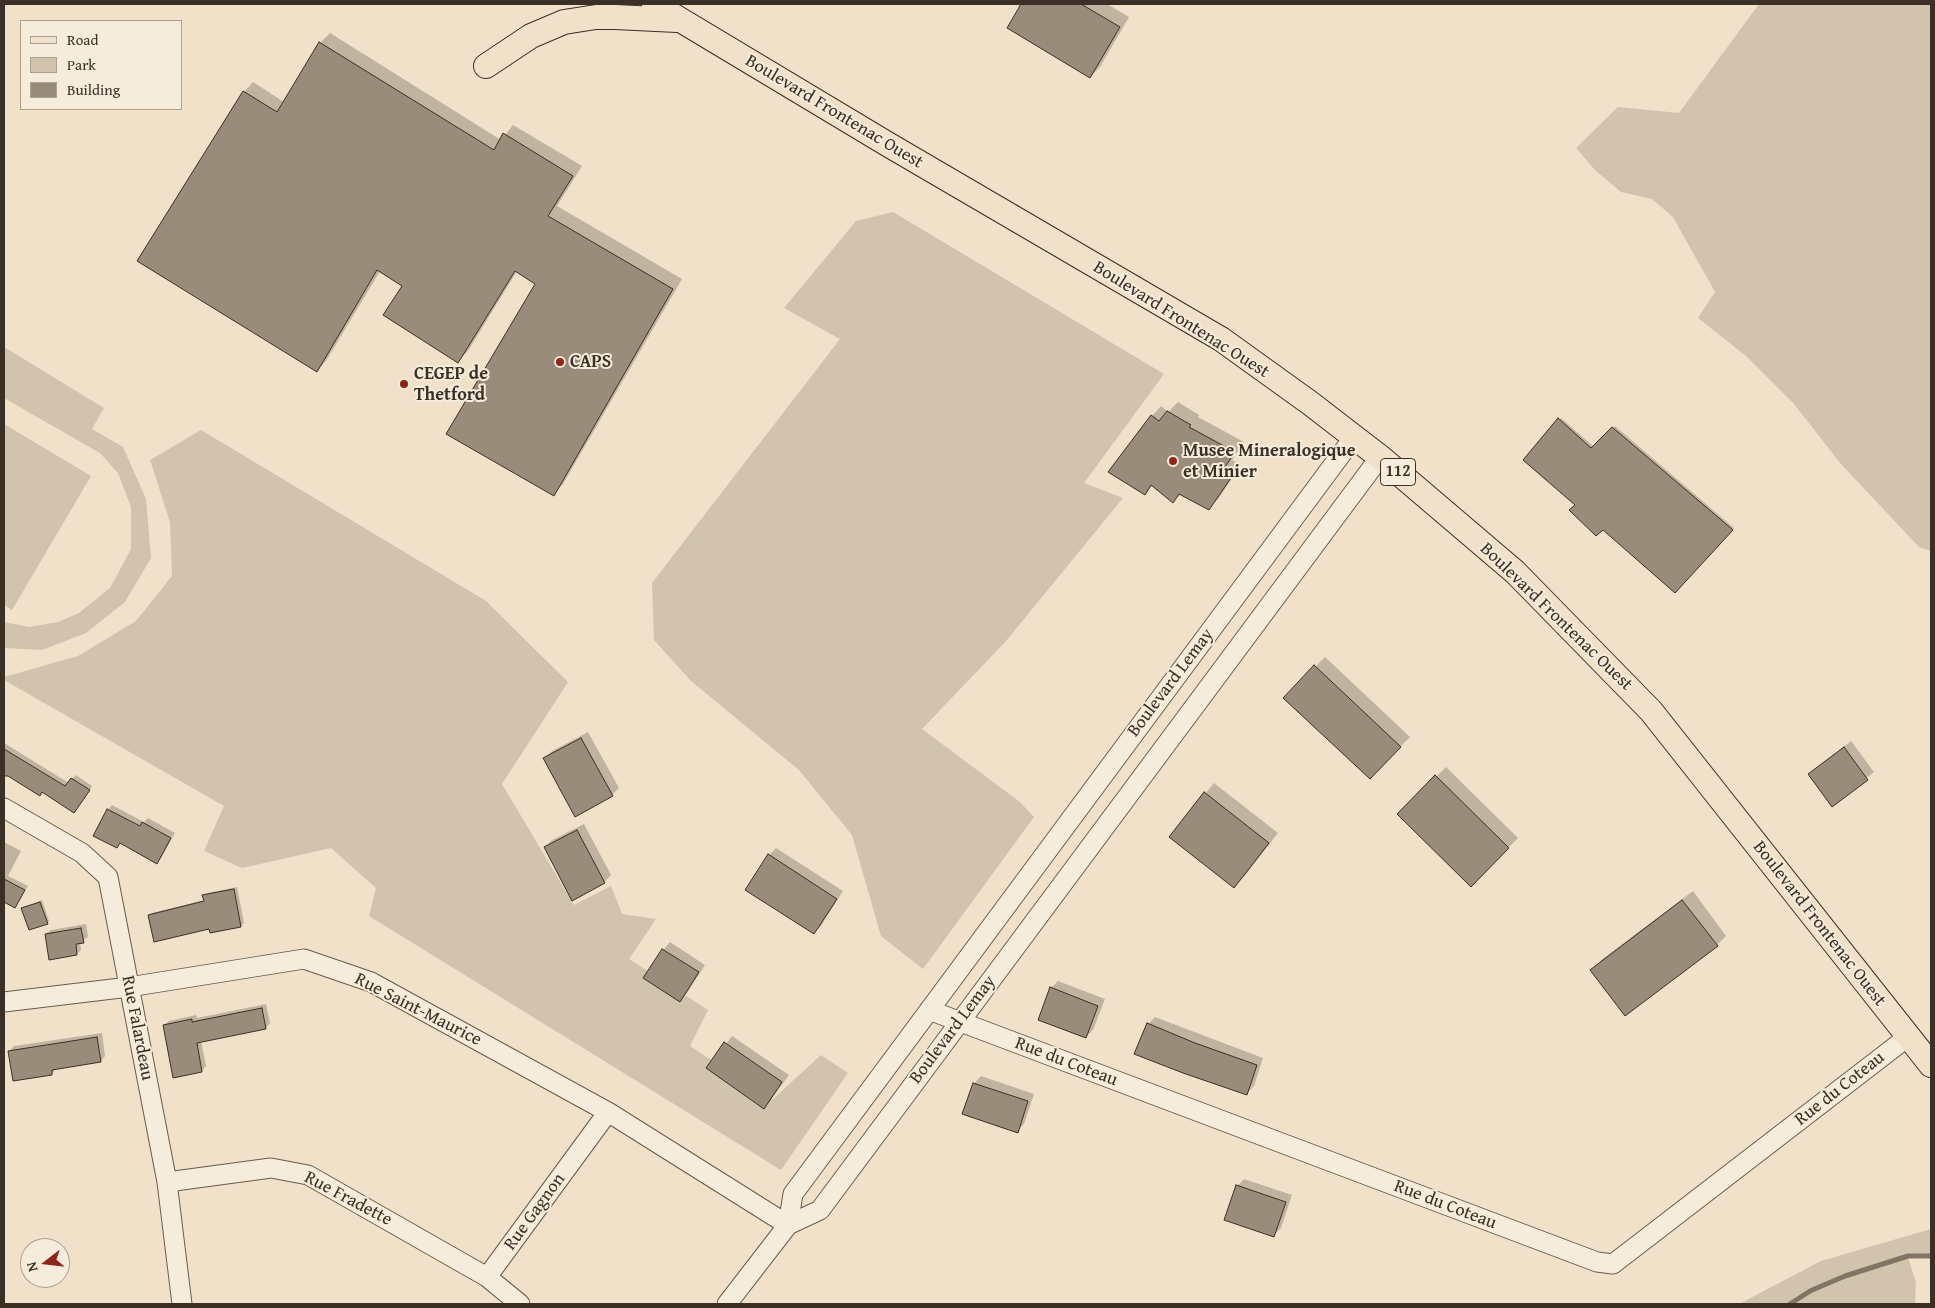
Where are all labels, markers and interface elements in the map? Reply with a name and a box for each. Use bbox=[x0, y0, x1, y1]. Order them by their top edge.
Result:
legend bbox=[20, 20, 182, 110]
text: Road bbox=[67, 29, 98, 50]
street label: Boulevard Frontenac Ouest bbox=[741, 50, 927, 174]
text: Park bbox=[67, 54, 96, 75]
text: Building bbox=[67, 79, 120, 100]
street label: Boulevard Frontenac Ouest bbox=[1089, 257, 1273, 383]
place label: CAPS bbox=[570, 351, 611, 373]
marker: CAPS bbox=[554, 356, 566, 368]
place label: CEGEP de Thetford bbox=[414, 363, 488, 406]
marker: CEGEP de Thetford bbox=[398, 378, 410, 390]
place label: Musee Mineralogique et Minier bbox=[1183, 440, 1356, 482]
marker: Musee Mineralogique et Minier bbox=[1167, 455, 1179, 467]
road number: 112 bbox=[1380, 458, 1416, 486]
street label: Boulevard Frontenac Ouest bbox=[1475, 538, 1637, 696]
street label: Boulevard Lemay bbox=[1123, 625, 1219, 741]
street label: Boulevard Frontenac Ouest bbox=[1748, 837, 1890, 1011]
street label: Rue Saint-Maurice bbox=[351, 969, 485, 1051]
street label: Boulevard Lemay bbox=[905, 972, 1001, 1088]
street label: Rue Falardeau bbox=[116, 974, 158, 1082]
street label: Rue du Coteau bbox=[1012, 1033, 1120, 1091]
street label: Rue du Coteau bbox=[1791, 1047, 1889, 1131]
street label: Rue Fradette bbox=[300, 1167, 396, 1231]
street label: Rue Gagnon bbox=[500, 1169, 570, 1255]
street label: Rue du Coteau bbox=[1391, 1176, 1499, 1234]
north arrow bbox=[20, 1238, 70, 1288]
text: N bbox=[21, 1260, 42, 1274]

